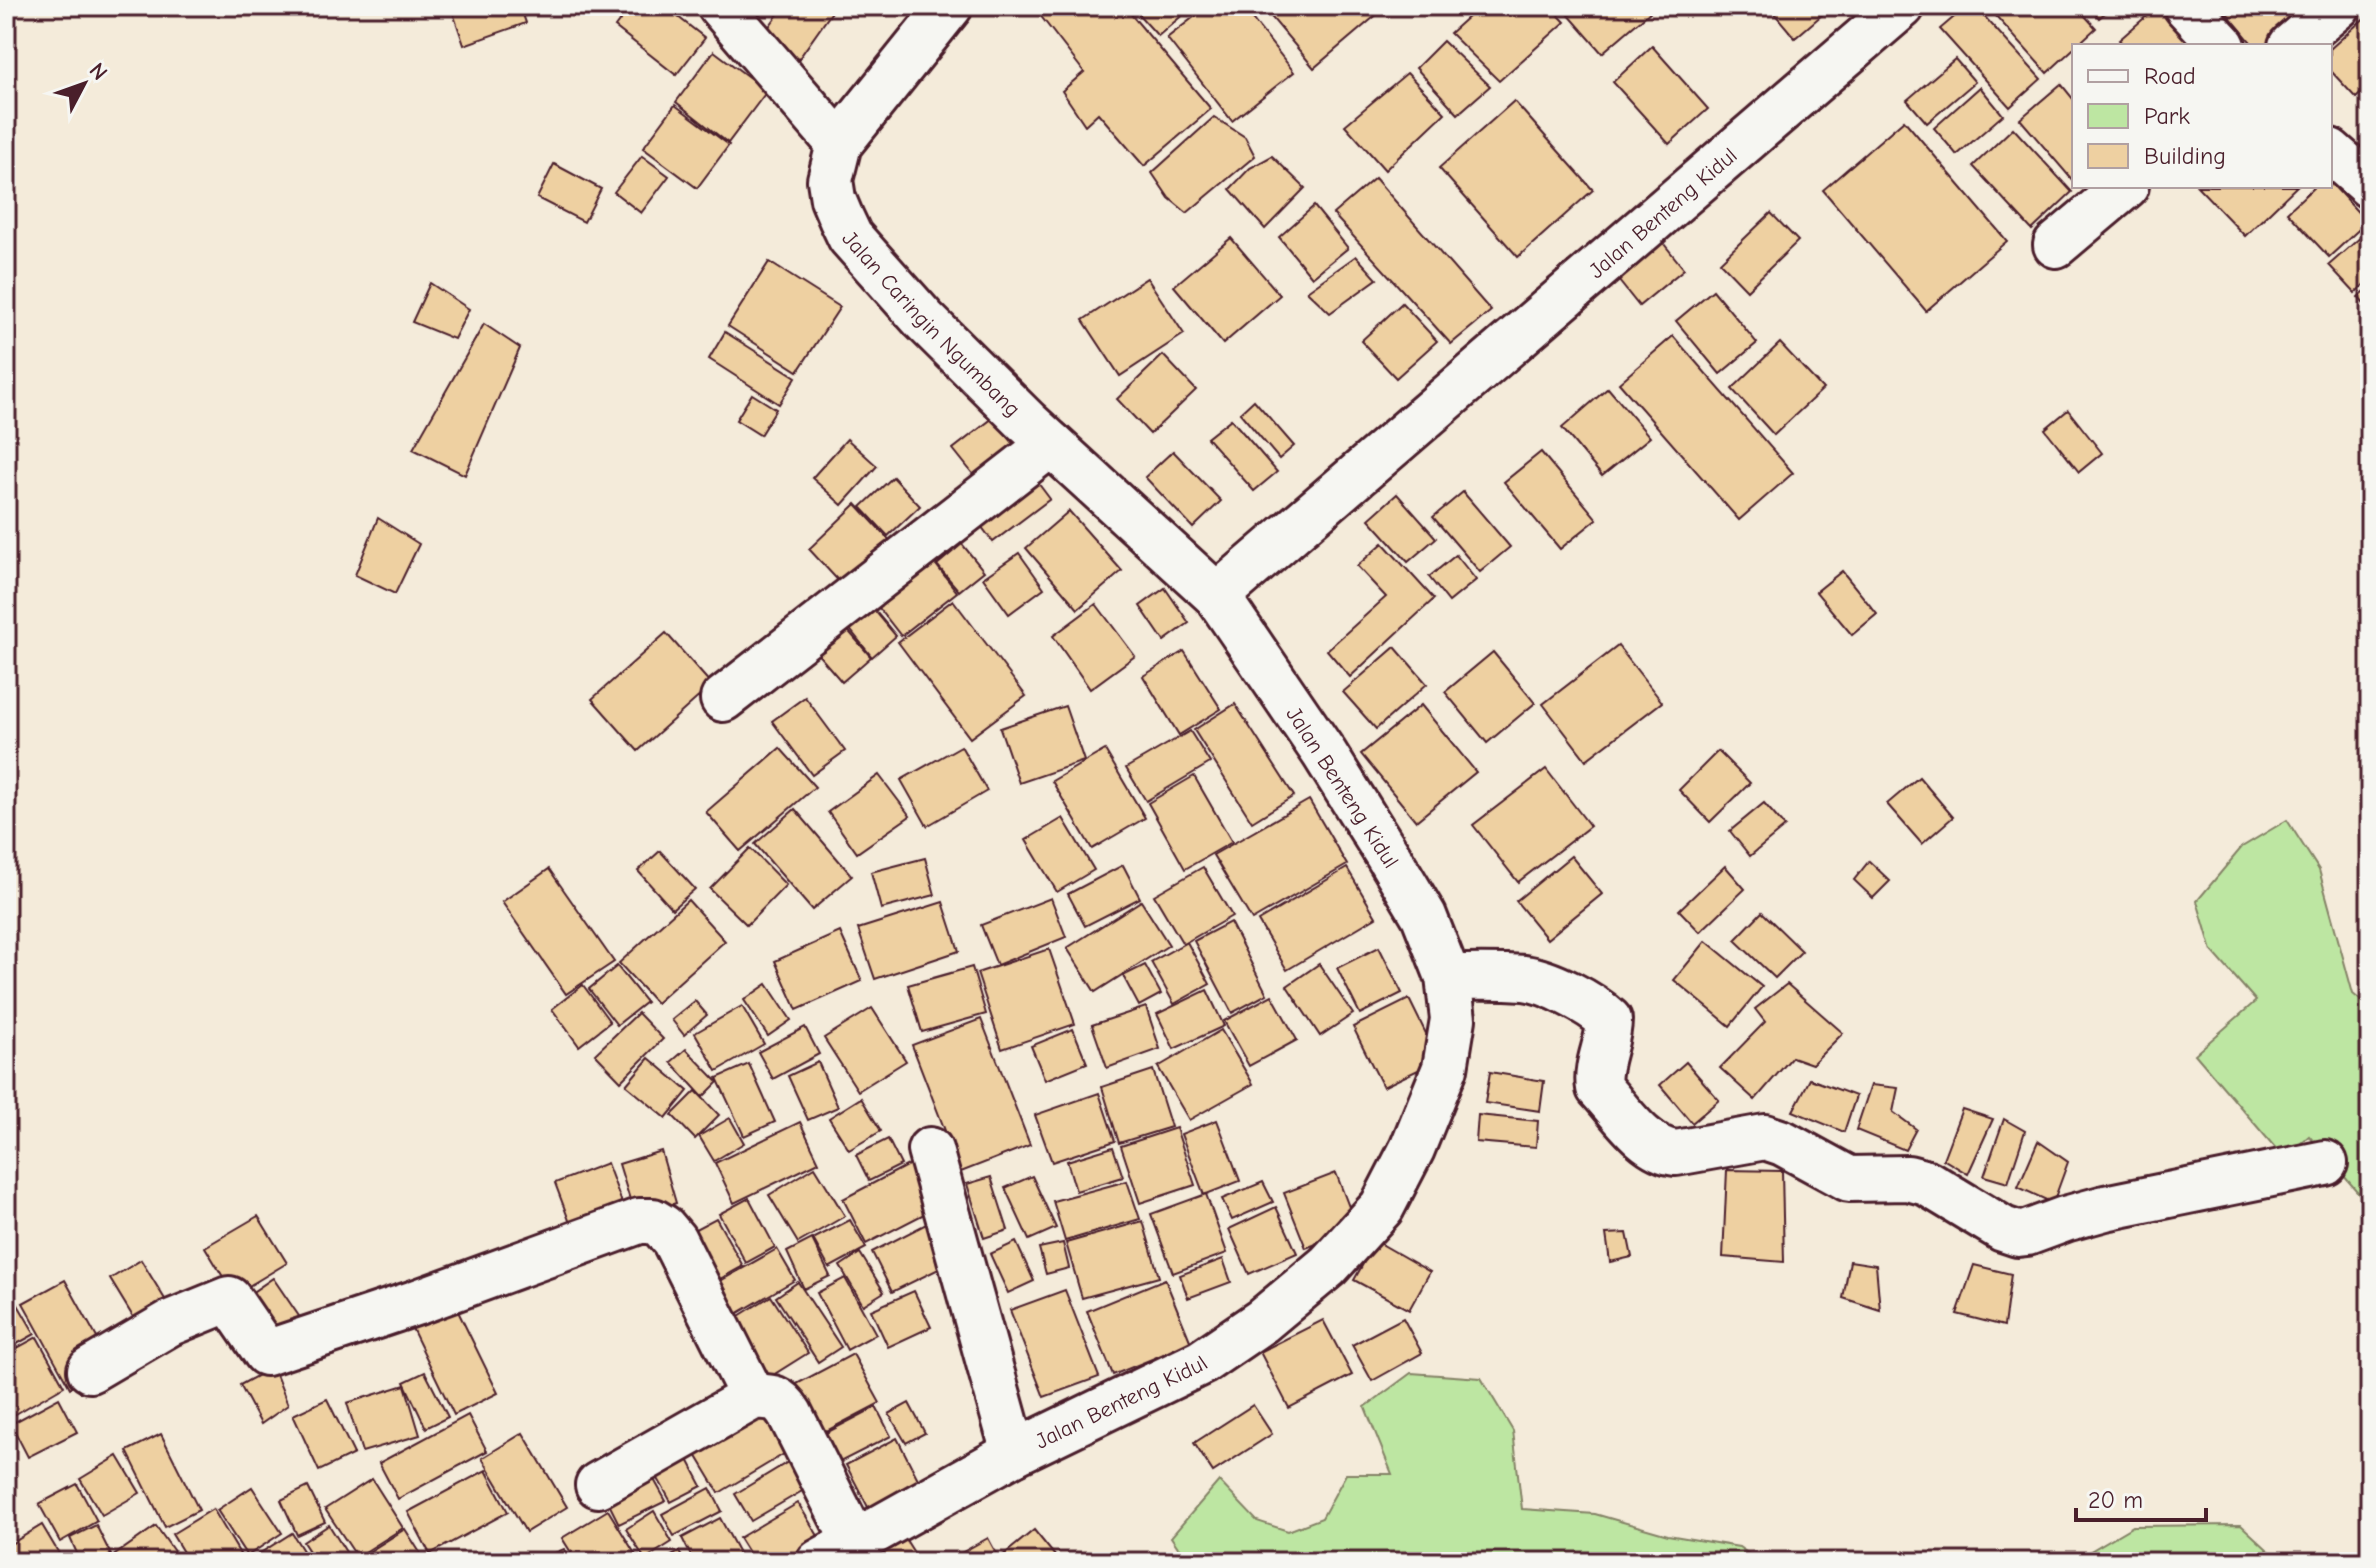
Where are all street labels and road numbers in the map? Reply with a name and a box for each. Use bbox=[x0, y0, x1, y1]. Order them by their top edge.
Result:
street label: Jalan Benteng Kidul bbox=[1584, 142, 1742, 284]
street label: Jalan Caringin Ngumbang bbox=[837, 226, 1026, 422]
street label: Jalan Benteng Kidul bbox=[1280, 702, 1404, 873]
street label: Jalan Benteng Kidul bbox=[1031, 1350, 1213, 1455]

